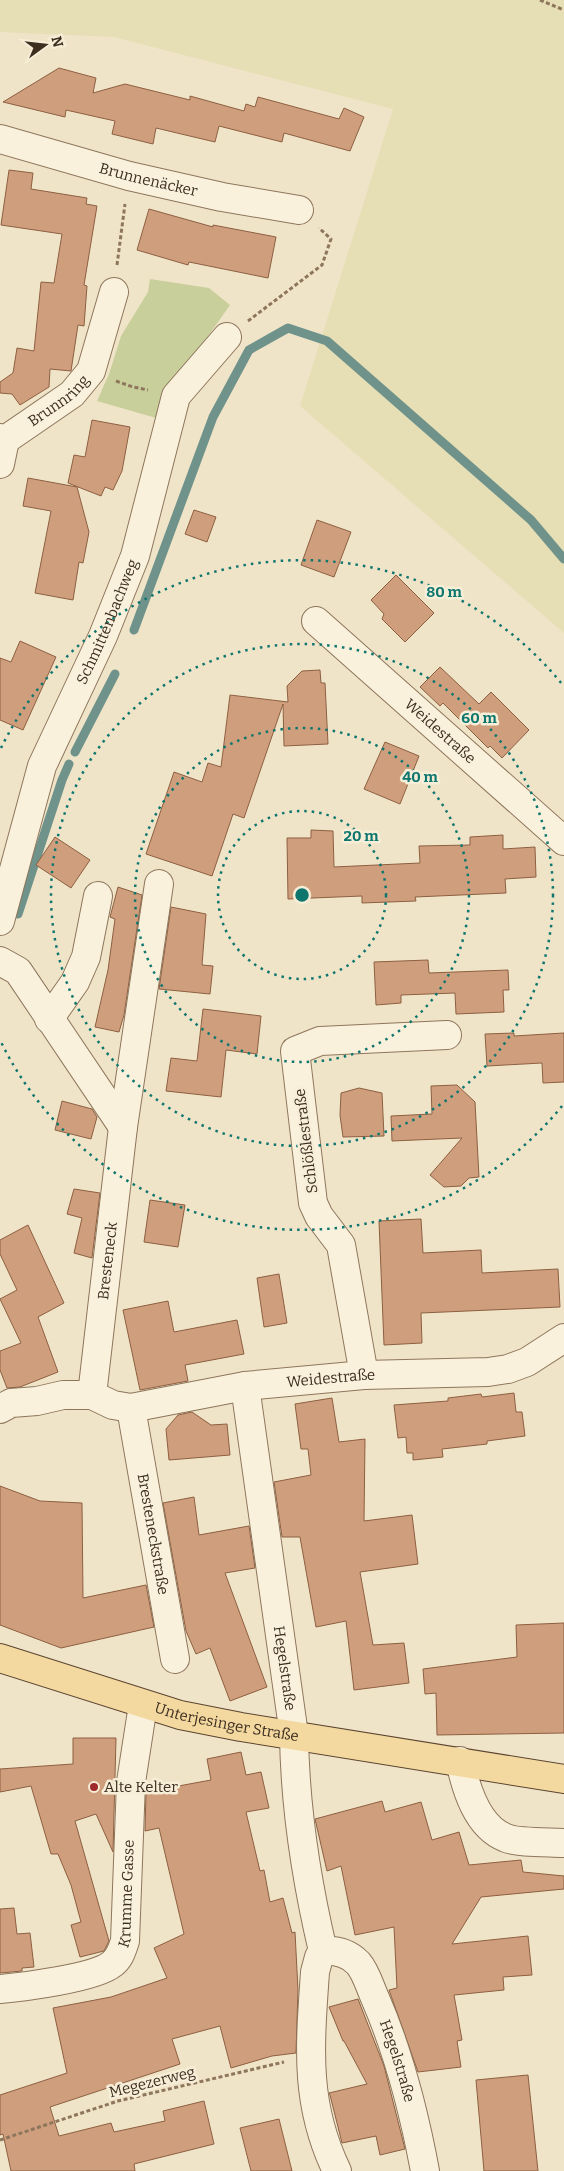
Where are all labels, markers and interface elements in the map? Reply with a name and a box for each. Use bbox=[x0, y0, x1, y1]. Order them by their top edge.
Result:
north arrow bbox=[20, 20, 70, 70]
text: N bbox=[47, 34, 67, 49]
street label: Brunnenäcker bbox=[97, 159, 200, 200]
street label: Brunnring bbox=[25, 371, 93, 430]
street label: Schmittenbachweg bbox=[73, 557, 142, 687]
text: 80 m bbox=[426, 583, 462, 601]
street label: Weidestraße bbox=[401, 695, 479, 767]
text: 60 m bbox=[461, 709, 497, 727]
text: 40 m bbox=[402, 768, 439, 786]
text: 20 m bbox=[344, 827, 379, 845]
centre of rings bbox=[293, 886, 311, 904]
street label: Schlößlestraße bbox=[291, 1088, 321, 1194]
street label: Bresteneck bbox=[94, 1221, 121, 1301]
street label: Weidestraße bbox=[286, 1366, 375, 1391]
street label: Bresteneckstraße bbox=[134, 1472, 173, 1596]
street label: Hegelstraße bbox=[270, 1625, 299, 1712]
street label: Unterjesinger Straße bbox=[152, 1699, 300, 1745]
place label: Alte Kelter bbox=[104, 1778, 178, 1796]
marker: Alte Kelter bbox=[88, 1781, 100, 1793]
street label: Krumme Gasse bbox=[114, 1839, 138, 1950]
street label: Hegelstraße bbox=[376, 2017, 419, 2104]
street label: Megezerweg bbox=[107, 2063, 197, 2101]

